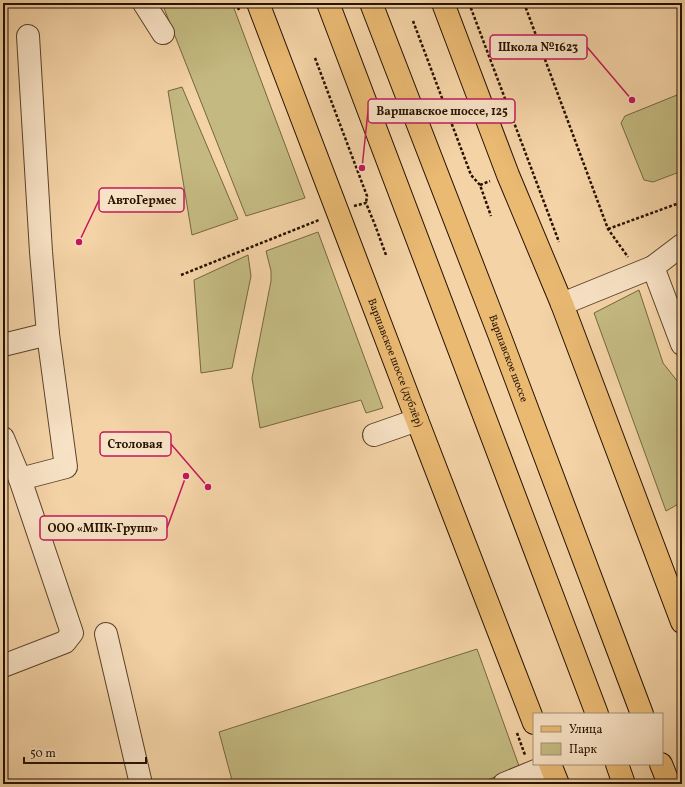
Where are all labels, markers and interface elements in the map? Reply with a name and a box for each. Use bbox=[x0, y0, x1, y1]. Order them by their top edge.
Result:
callout: Школа №1623 bbox=[490, 35, 587, 59]
text: Школа №1623 bbox=[498, 40, 578, 56]
callout: Варшавское шоссе, 125 bbox=[368, 99, 515, 123]
text: Варшавское шоссе, 125 bbox=[376, 104, 508, 120]
callout: АвтоГермес bbox=[99, 188, 184, 212]
text: АвтоГермес bbox=[108, 193, 177, 209]
street label: Варшавское шоссе (дублёр) bbox=[364, 296, 427, 429]
street label: Варшавское шоссе bbox=[485, 312, 532, 404]
callout: Столовая bbox=[100, 432, 171, 456]
text: Столовая bbox=[108, 437, 163, 453]
callout: ООО «МПК-Групп» bbox=[40, 516, 167, 540]
text: ООО «МПК-Групп» bbox=[48, 521, 158, 537]
legend bbox=[533, 713, 663, 765]
text: Улица bbox=[569, 722, 602, 738]
scale bar bbox=[24, 739, 146, 765]
text: Парк bbox=[569, 742, 597, 758]
text: 50 m bbox=[30, 746, 56, 762]

